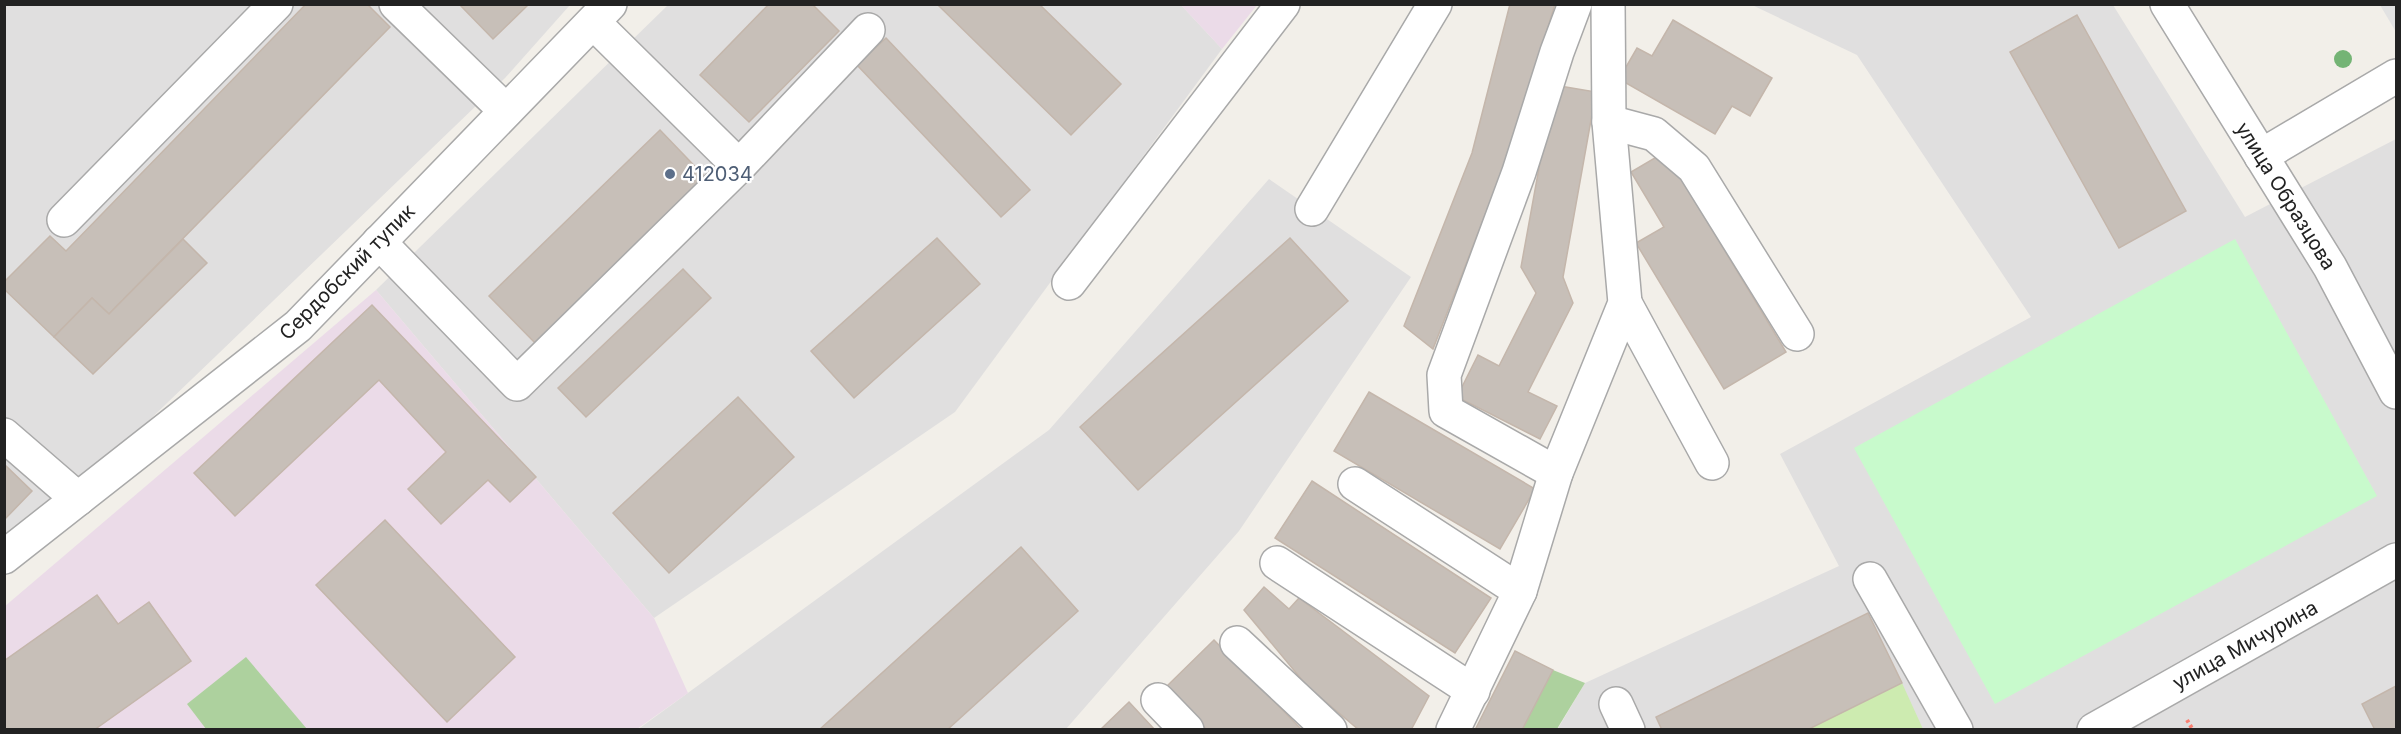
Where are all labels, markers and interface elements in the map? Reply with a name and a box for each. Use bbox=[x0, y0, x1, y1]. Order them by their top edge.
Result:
street label: улица Образцова bbox=[2231, 118, 2341, 274]
place label: 412034 bbox=[682, 162, 753, 186]
marker: 412034 bbox=[663, 167, 677, 181]
street label: Сердобский тупик bbox=[274, 199, 420, 345]
street label: улица Мичурина bbox=[2168, 595, 2322, 695]

